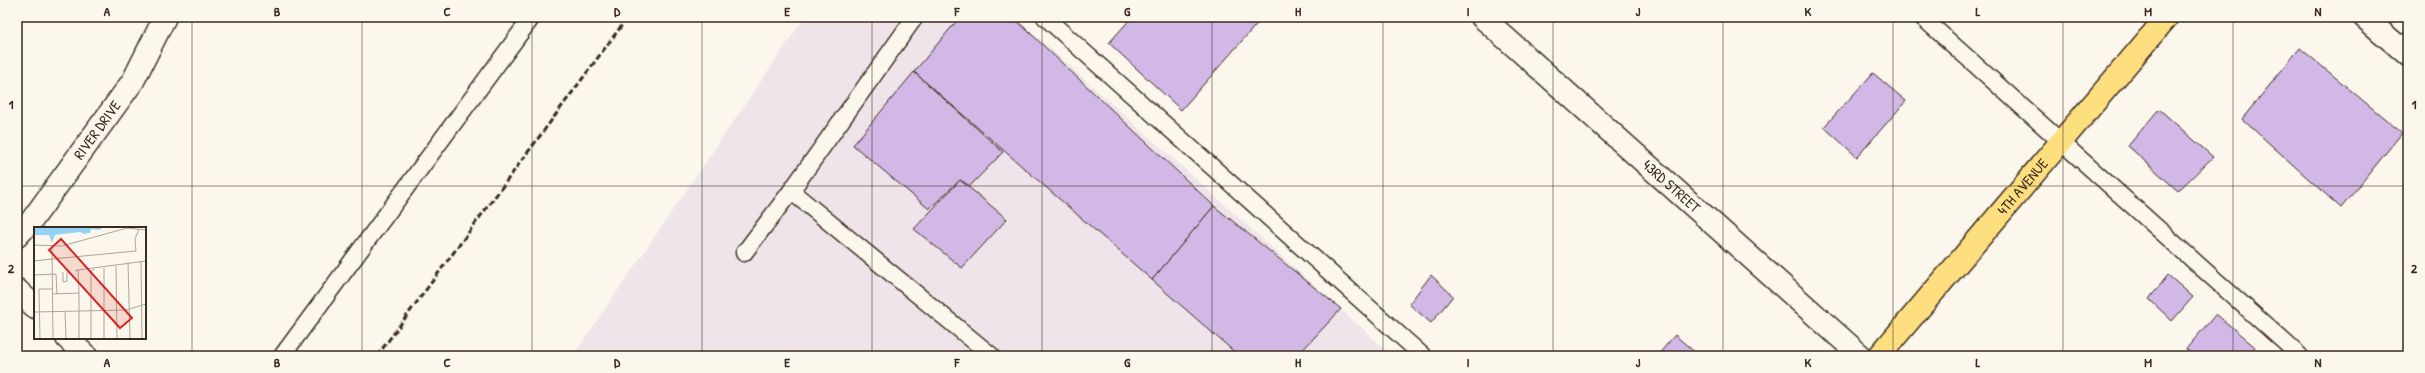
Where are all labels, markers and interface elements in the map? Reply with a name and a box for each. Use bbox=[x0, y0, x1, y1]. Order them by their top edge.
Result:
text: A bbox=[104, 2, 111, 20]
text: B bbox=[274, 2, 281, 20]
text: C bbox=[443, 2, 451, 20]
text: D bbox=[614, 2, 621, 20]
text: E bbox=[784, 2, 790, 20]
text: F bbox=[954, 2, 961, 20]
text: G bbox=[1124, 2, 1131, 20]
text: H bbox=[1295, 2, 1301, 20]
text: I bbox=[1466, 2, 1470, 20]
text: J bbox=[1636, 2, 1641, 20]
text: K bbox=[1805, 2, 1812, 20]
text: L bbox=[1976, 2, 1981, 20]
text: M bbox=[2144, 2, 2152, 20]
text: N bbox=[2315, 2, 2322, 20]
text: 1 bbox=[9, 95, 14, 113]
text: 1 bbox=[2412, 95, 2417, 113]
street label: RIVER DRIVE bbox=[68, 96, 126, 164]
street label: 4TH AVENUE bbox=[1992, 153, 2053, 219]
street label: 43RD STREET bbox=[1638, 155, 1706, 218]
inset map bbox=[34, 227, 146, 339]
text: 2 bbox=[8, 259, 15, 277]
text: 2 bbox=[2411, 259, 2418, 277]
text: A bbox=[104, 353, 111, 371]
text: B bbox=[274, 353, 281, 371]
text: C bbox=[443, 353, 451, 371]
text: D bbox=[614, 353, 621, 371]
text: E bbox=[784, 353, 790, 371]
text: F bbox=[954, 353, 961, 371]
text: G bbox=[1124, 353, 1131, 371]
text: H bbox=[1295, 353, 1301, 371]
text: I bbox=[1466, 353, 1470, 371]
text: J bbox=[1636, 353, 1641, 371]
text: K bbox=[1805, 353, 1812, 371]
text: L bbox=[1976, 353, 1981, 371]
text: M bbox=[2144, 353, 2152, 371]
text: N bbox=[2315, 353, 2322, 371]

